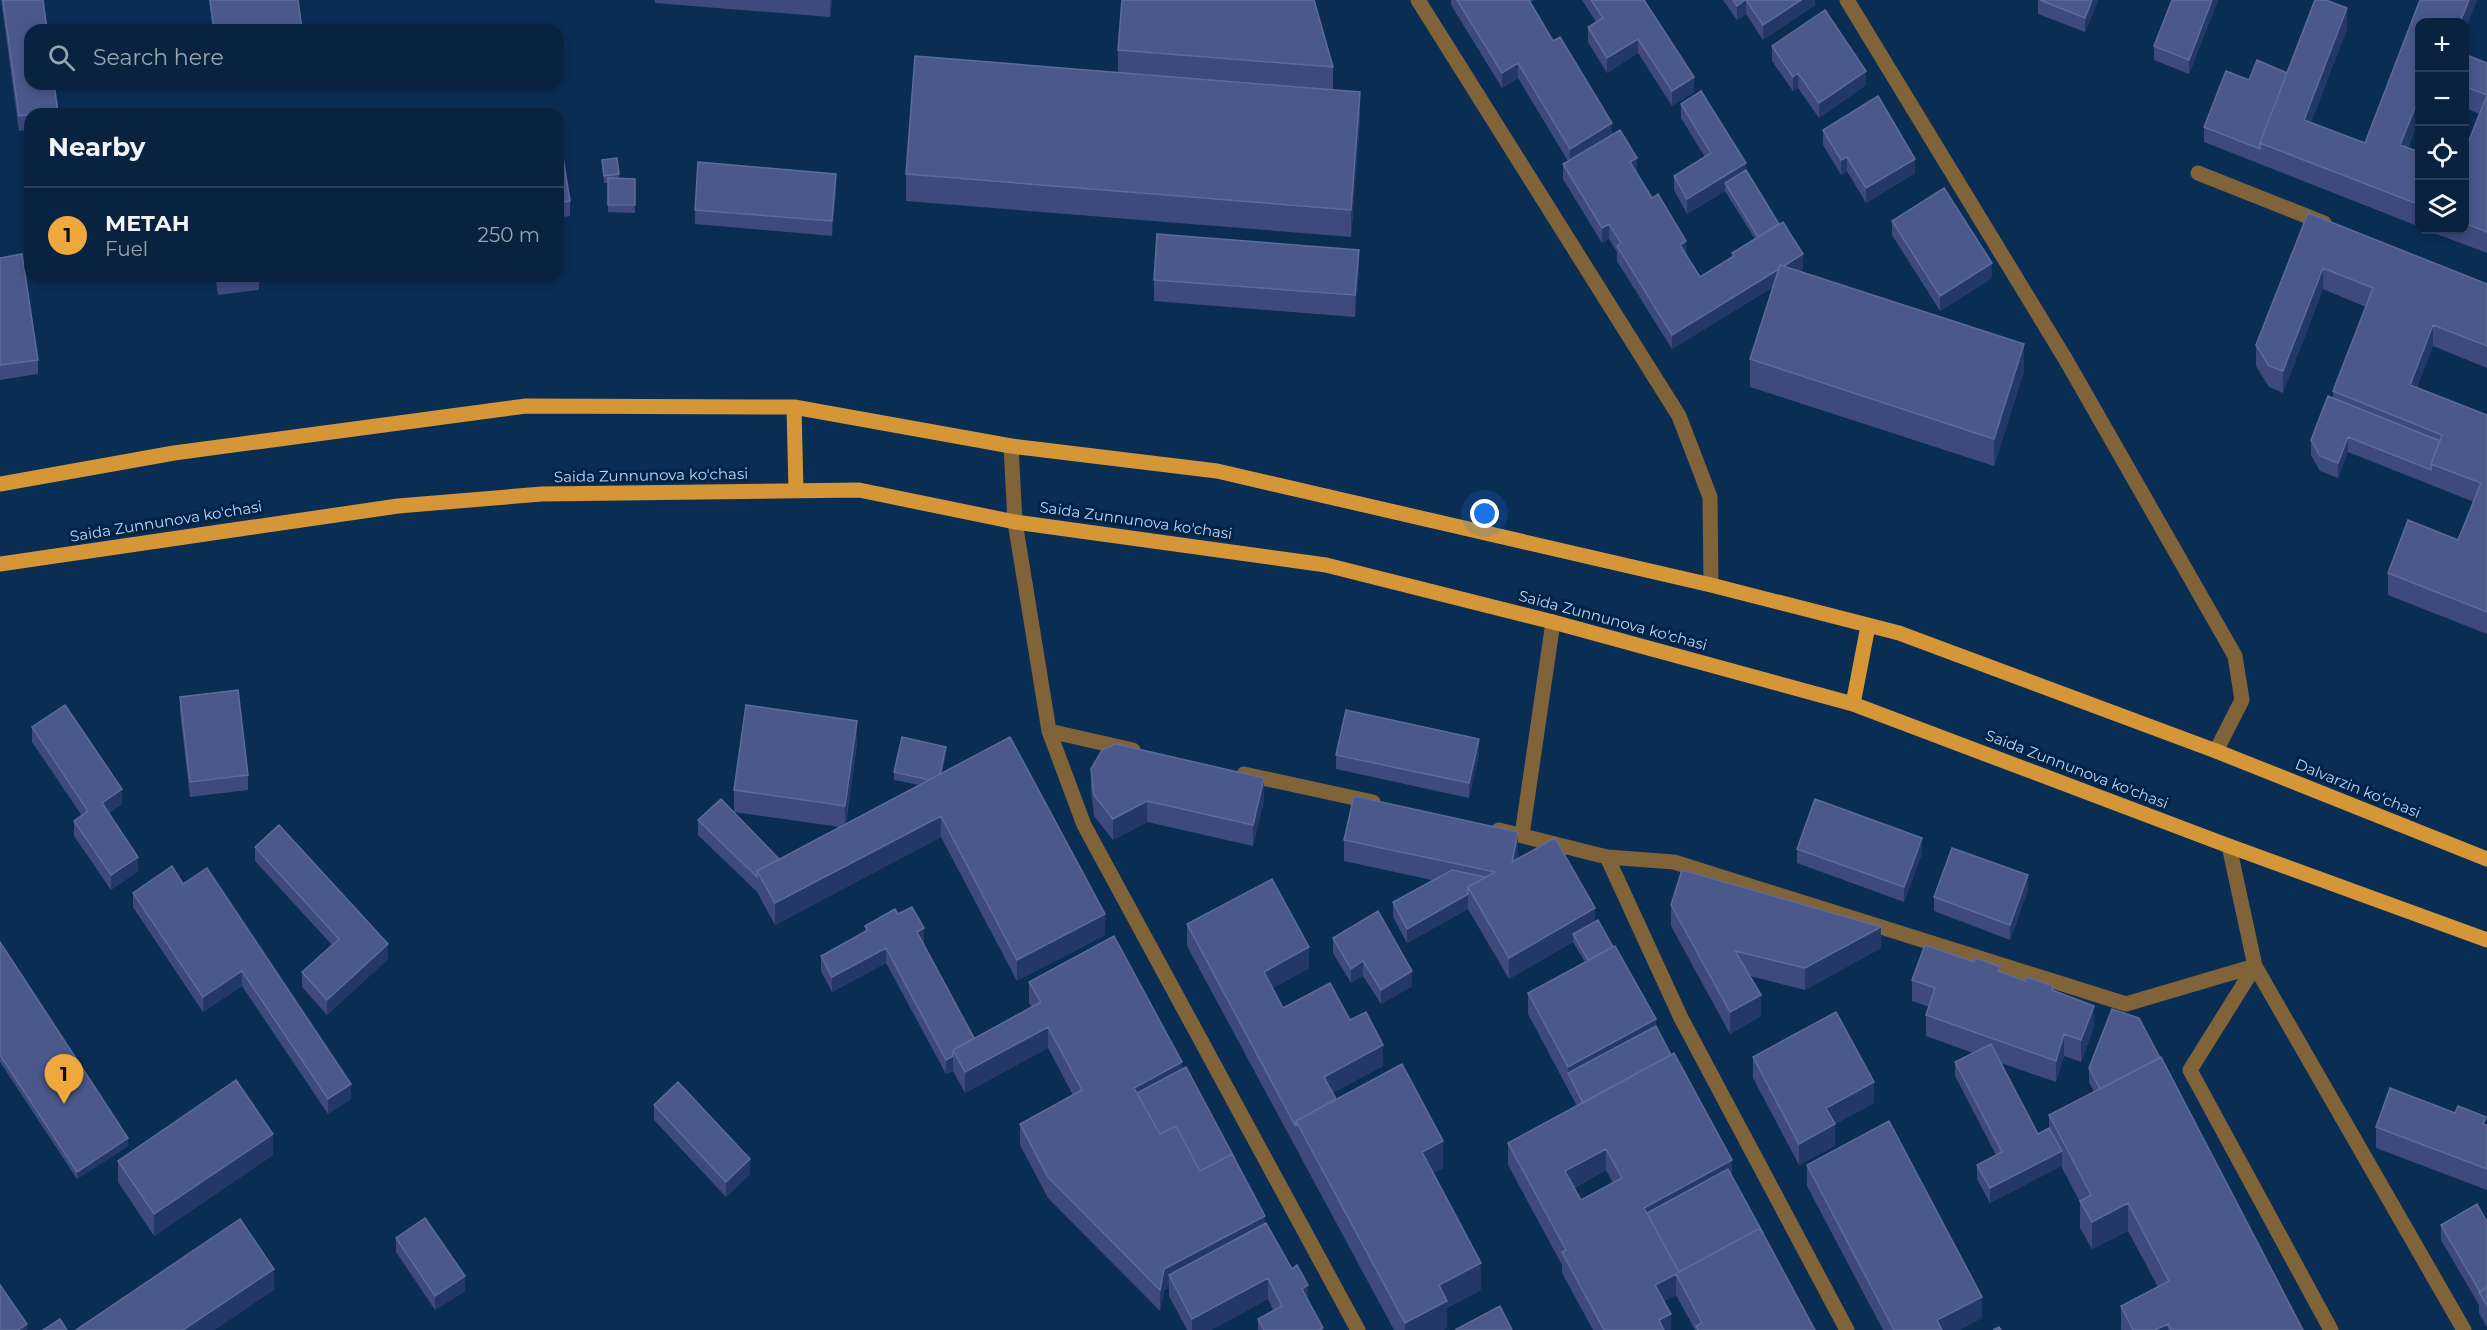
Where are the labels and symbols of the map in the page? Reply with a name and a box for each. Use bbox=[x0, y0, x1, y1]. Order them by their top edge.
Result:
street label: Saida Zunnunova ko'chasi bbox=[554, 464, 748, 486]
street label: Saida Zunnunova ko'chasi bbox=[69, 496, 263, 546]
street label: Saida Zunnunova ko'chasi bbox=[1038, 497, 1234, 543]
your location bbox=[1470, 499, 1499, 528]
street label: Saida Zunnunova ko'chasi bbox=[1517, 586, 1709, 654]
street label: Saida Zunnunova ko'chasi bbox=[1983, 725, 2171, 813]
street label: Dalvarzin koʻchasi bbox=[2292, 754, 2424, 822]
pin: 1 bbox=[44, 1054, 84, 1104]

